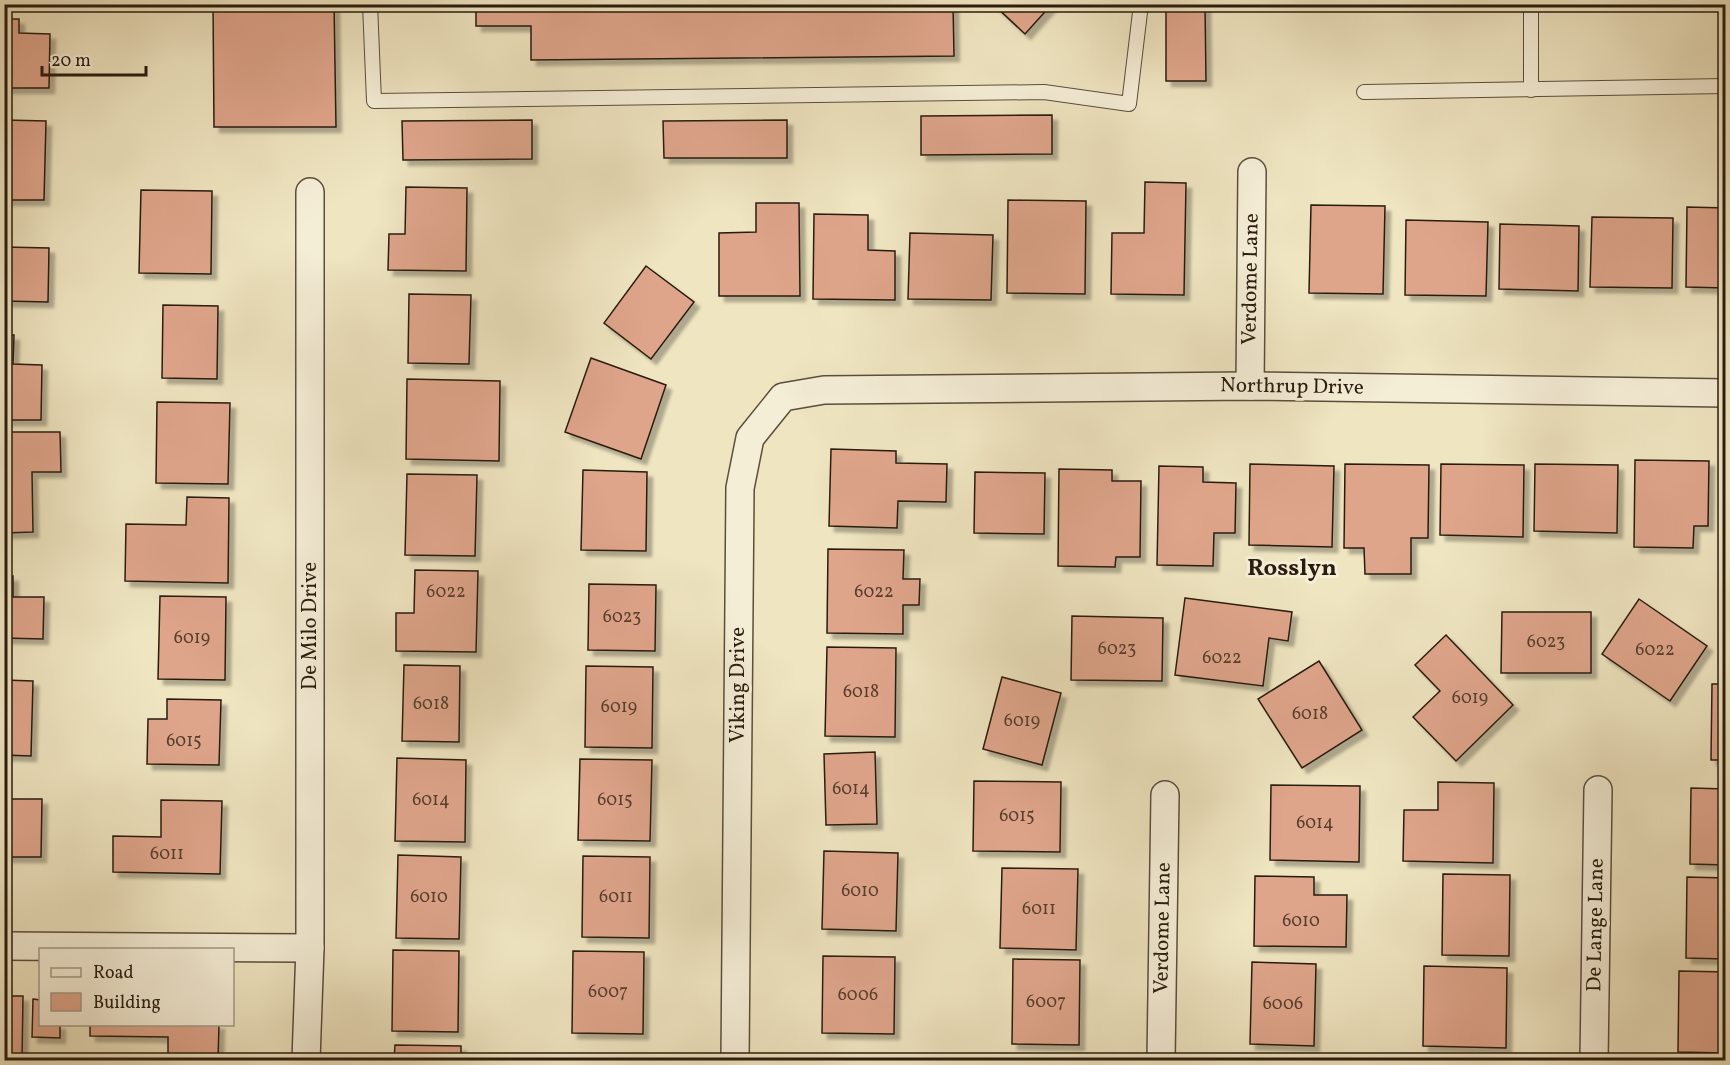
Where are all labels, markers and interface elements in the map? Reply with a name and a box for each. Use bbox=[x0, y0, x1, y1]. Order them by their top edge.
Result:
scale bar bbox=[42, 39, 146, 77]
text: 20 m bbox=[51, 49, 91, 74]
street label: Verdome Lane bbox=[1235, 213, 1267, 345]
street label: Northrup Drive bbox=[1220, 371, 1364, 403]
district label: Rosslyn bbox=[1247, 552, 1337, 586]
street label: De Milo Drive bbox=[296, 562, 325, 690]
house number: 6022 bbox=[426, 580, 466, 605]
house number: 6022 bbox=[854, 580, 894, 605]
house number: 6023 bbox=[603, 605, 641, 630]
house number: 6019 bbox=[174, 626, 210, 651]
street label: Viking Drive bbox=[724, 627, 753, 743]
house number: 6023 bbox=[1527, 630, 1565, 655]
house number: 6023 bbox=[1098, 637, 1136, 662]
house number: 6022 bbox=[1635, 638, 1675, 663]
house number: 6022 bbox=[1202, 646, 1242, 671]
house number: 6018 bbox=[843, 680, 879, 705]
house number: 6019 bbox=[1452, 686, 1488, 711]
house number: 6018 bbox=[413, 692, 449, 717]
house number: 6019 bbox=[601, 695, 637, 720]
house number: 6018 bbox=[1292, 702, 1328, 727]
house number: 6019 bbox=[1004, 709, 1040, 734]
house number: 6015 bbox=[166, 729, 202, 754]
house number: 6014 bbox=[832, 777, 870, 802]
house number: 6014 bbox=[412, 788, 450, 813]
house number: 6015 bbox=[597, 788, 633, 813]
house number: 6015 bbox=[999, 804, 1035, 829]
house number: 6014 bbox=[1296, 811, 1334, 836]
house number: 6011 bbox=[150, 842, 184, 867]
street label: De Lange Lane bbox=[1580, 858, 1612, 992]
street label: Verdome Lane bbox=[1147, 862, 1179, 994]
house number: 6010 bbox=[841, 879, 879, 904]
house number: 6010 bbox=[410, 885, 448, 910]
house number: 6011 bbox=[599, 885, 633, 910]
house number: 6011 bbox=[1022, 897, 1056, 922]
house number: 6010 bbox=[1282, 909, 1320, 934]
legend bbox=[39, 948, 234, 1026]
text: Road bbox=[93, 961, 134, 986]
house number: 6007 bbox=[588, 980, 628, 1005]
house number: 6006 bbox=[838, 983, 878, 1008]
house number: 6007 bbox=[1026, 990, 1066, 1015]
text: Building bbox=[93, 991, 161, 1016]
house number: 6006 bbox=[1263, 992, 1303, 1017]

